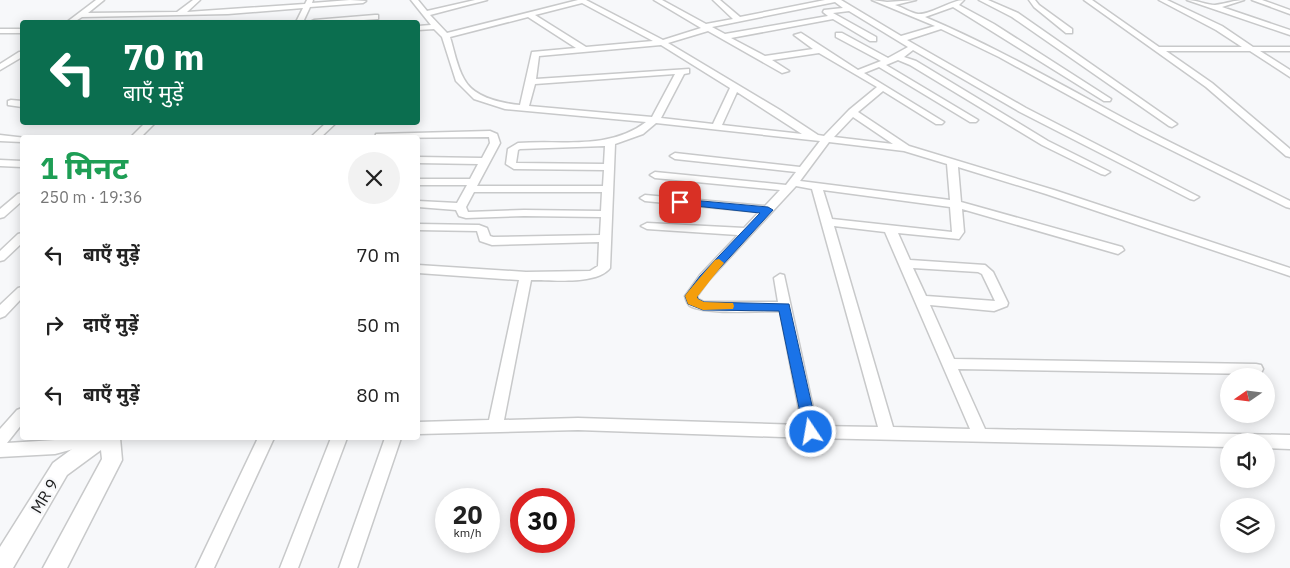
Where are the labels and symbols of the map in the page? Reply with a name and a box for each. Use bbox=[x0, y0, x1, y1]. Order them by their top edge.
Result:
pin bbox=[659, 181, 701, 223]
north arrow bbox=[1220, 368, 1275, 422]
position arrow bbox=[784, 405, 836, 457]
street label: MR 9 bbox=[26, 475, 62, 517]
speed limit sign: 30 bbox=[510, 488, 575, 553]

